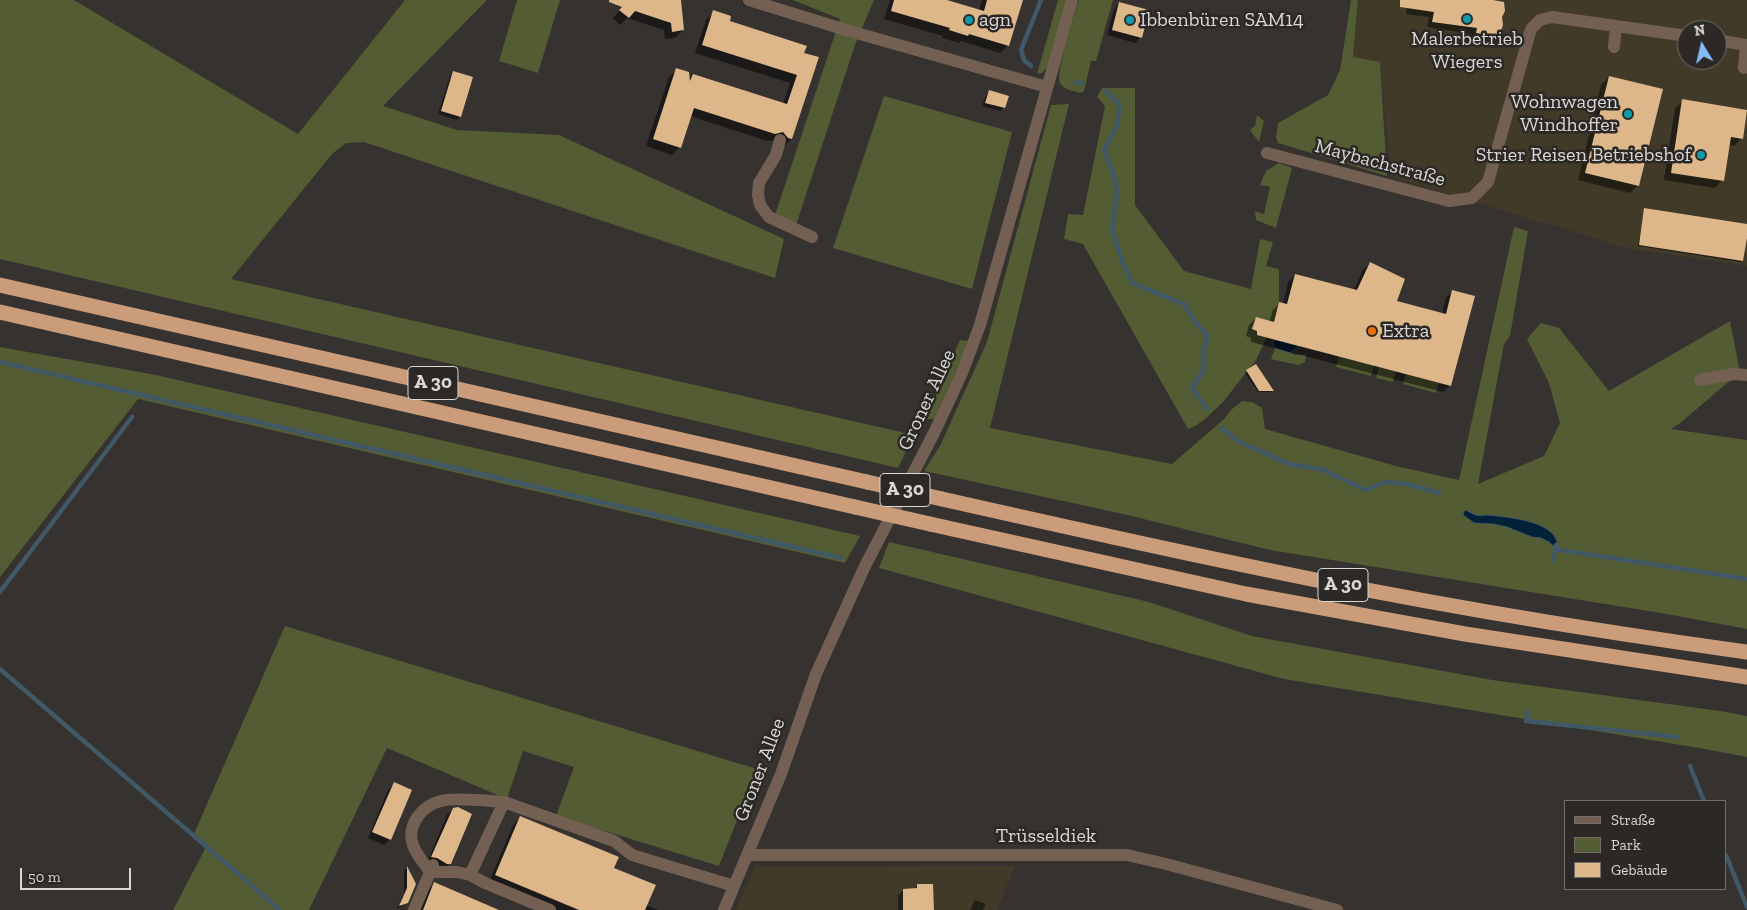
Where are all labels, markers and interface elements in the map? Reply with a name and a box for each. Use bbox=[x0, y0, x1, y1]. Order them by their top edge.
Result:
place label: agn bbox=[979, 8, 1011, 32]
place label: Ibbenbüren SAM14 bbox=[1140, 8, 1304, 32]
marker: Malerbetrieb Wiegers bbox=[1461, 13, 1473, 25]
marker: agn bbox=[963, 14, 975, 26]
marker: Ibbenbüren SAM14 bbox=[1124, 14, 1136, 26]
north arrow bbox=[1677, 20, 1727, 70]
text: N bbox=[1693, 21, 1706, 40]
place label: Malerbetrieb Wiegers bbox=[1411, 27, 1523, 74]
place label: Wohnwagen Windhoffer bbox=[1511, 90, 1618, 137]
marker: Wohnwagen Windhoffer bbox=[1622, 108, 1634, 120]
street label: Maybachstraße bbox=[1312, 134, 1448, 192]
place label: Strier Reisen Betriebshof bbox=[1476, 143, 1691, 167]
marker: Strier Reisen Betriebshof bbox=[1695, 149, 1707, 161]
place label: Extra bbox=[1382, 319, 1430, 343]
marker: Extra bbox=[1366, 325, 1378, 337]
street label: Groner Allee bbox=[893, 346, 961, 454]
road number: A 30 bbox=[408, 366, 458, 399]
road number: A 30 bbox=[880, 474, 930, 506]
road number: A 30 bbox=[1318, 568, 1368, 602]
street label: Groner Allee bbox=[729, 715, 791, 825]
legend bbox=[1564, 800, 1727, 890]
text: Straße bbox=[1611, 811, 1655, 829]
street label: Trüsseldiek bbox=[996, 824, 1096, 848]
text: Park bbox=[1611, 836, 1641, 854]
scale bar bbox=[22, 858, 134, 890]
text: Gebäude bbox=[1611, 861, 1667, 879]
text: 50 m bbox=[28, 868, 61, 886]

